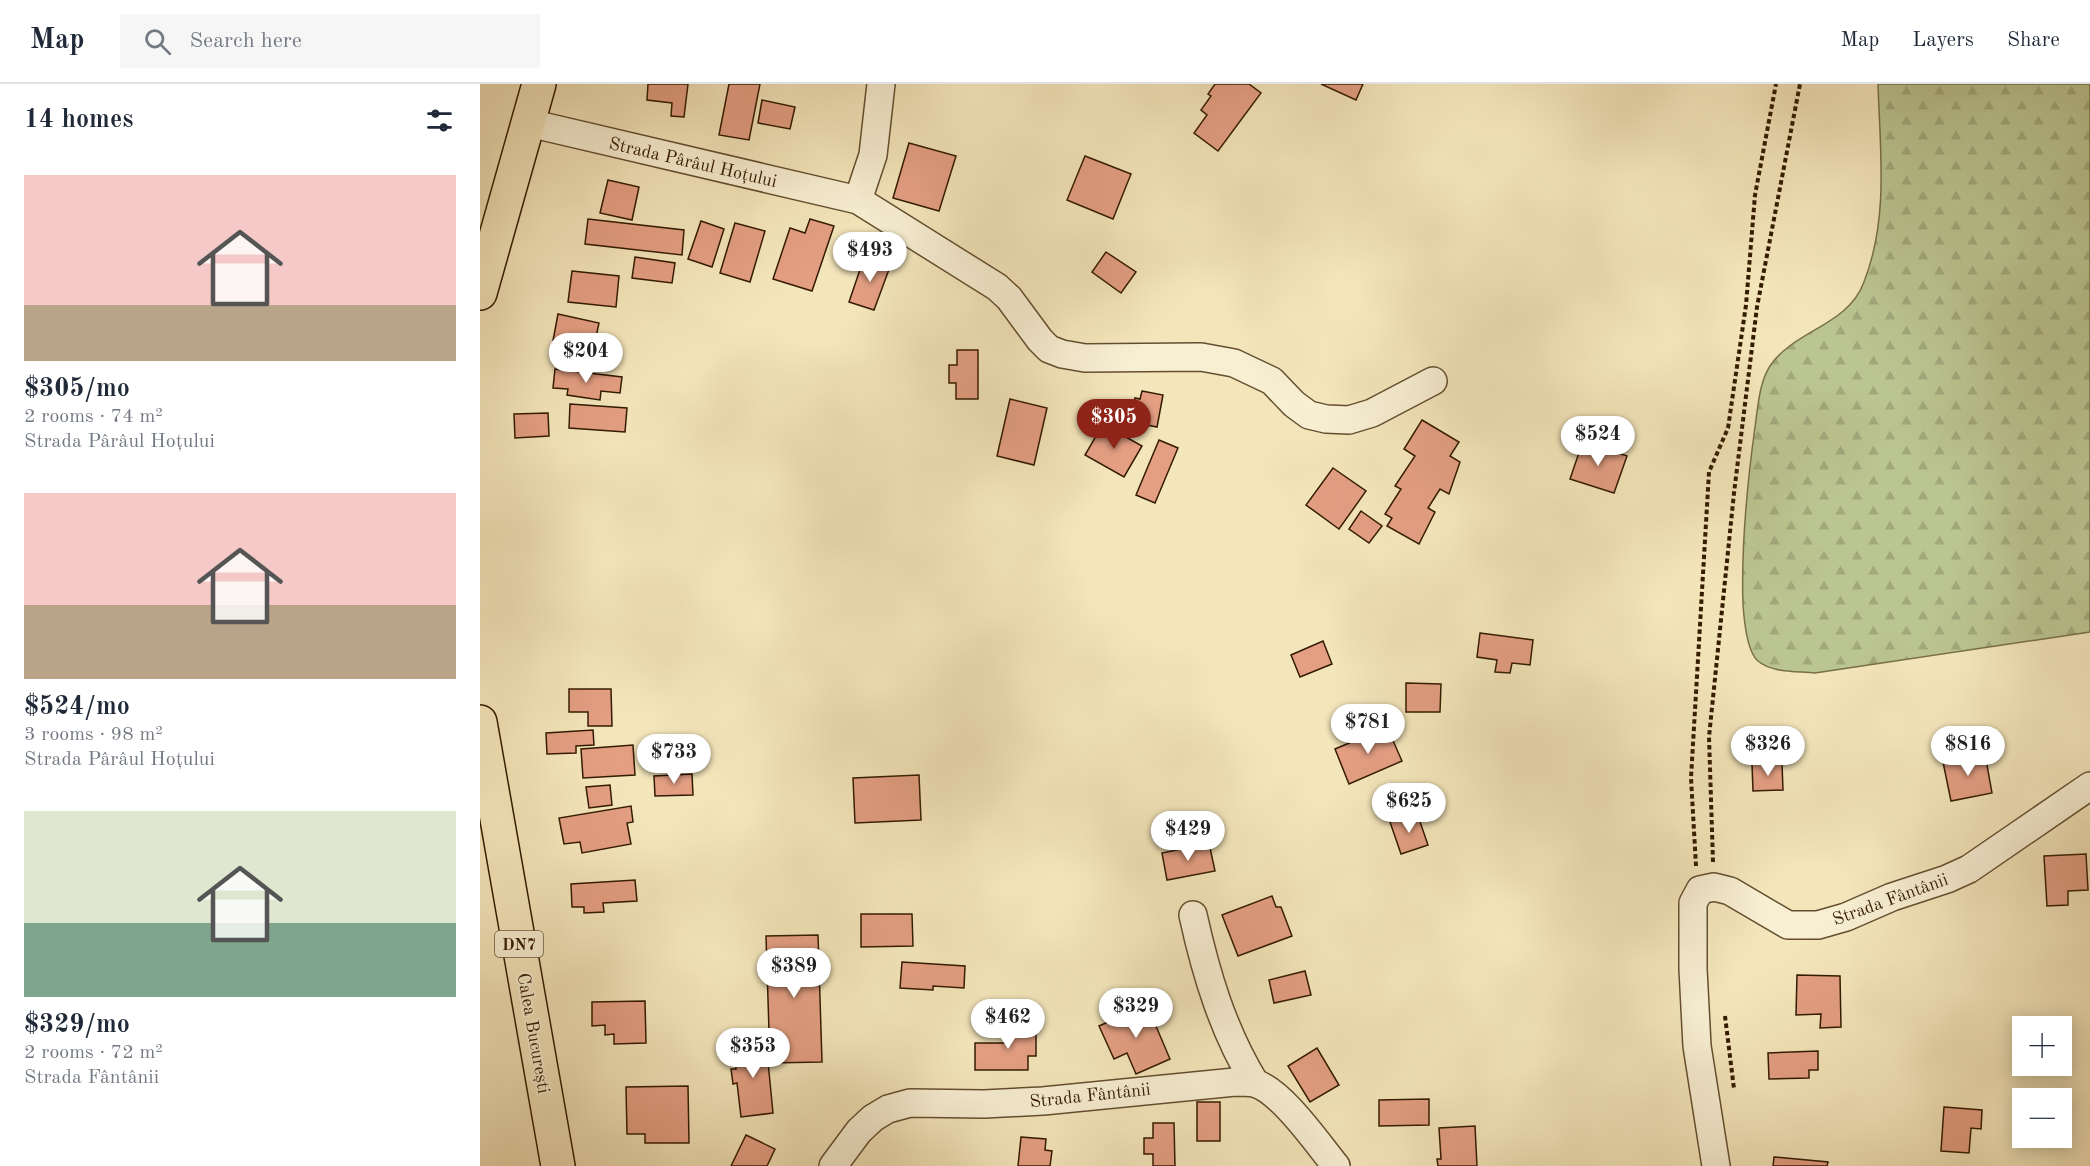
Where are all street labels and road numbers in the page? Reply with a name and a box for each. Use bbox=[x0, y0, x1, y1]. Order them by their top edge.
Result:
street label: Strada Pârâul Hoțului bbox=[607, 135, 779, 192]
street label: Strada Fântânii bbox=[1830, 871, 1951, 929]
road number: DN7 bbox=[495, 931, 543, 957]
street label: Calea București bbox=[513, 971, 553, 1095]
street label: Strada Fântânii bbox=[1029, 1081, 1152, 1111]

